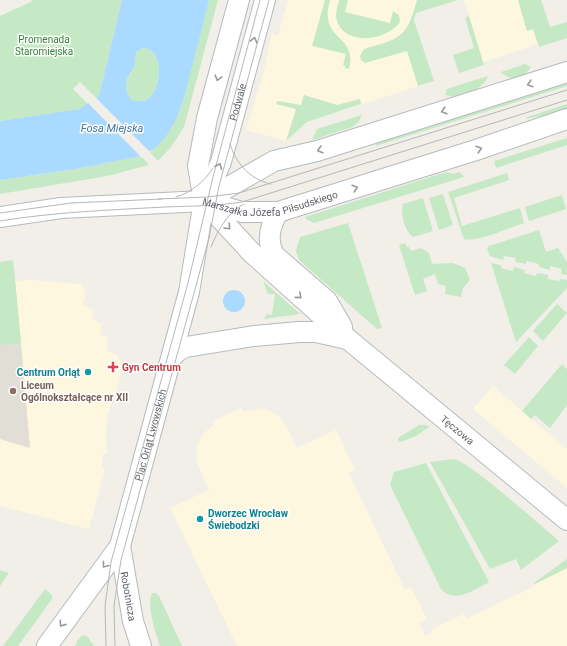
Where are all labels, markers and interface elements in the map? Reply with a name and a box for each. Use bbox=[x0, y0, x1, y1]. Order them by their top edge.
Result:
park label: Promenada Staromiejska bbox=[15, 34, 73, 57]
one-way arrow bbox=[249, 37, 258, 44]
one-way arrow bbox=[214, 74, 223, 81]
one-way arrow bbox=[526, 79, 533, 88]
street label: Podwale bbox=[227, 82, 248, 122]
one-way arrow bbox=[440, 106, 447, 115]
water label: Fosa Miejska bbox=[81, 122, 144, 135]
one-way arrow bbox=[316, 145, 323, 154]
one-way arrow bbox=[475, 145, 482, 154]
one-way arrow bbox=[215, 162, 223, 169]
one-way arrow bbox=[351, 184, 358, 193]
street label: Marszałka Józefa Piłsudskiego bbox=[201, 188, 339, 218]
one-way arrow bbox=[223, 222, 230, 230]
one-way arrow bbox=[295, 291, 302, 298]
marker: Gyn Centrum bbox=[107, 361, 119, 373]
place label: Gyn Centrum bbox=[122, 362, 181, 373]
place label: Centrum Orląt bbox=[17, 367, 81, 378]
marker: Centrum Orląt bbox=[83, 367, 93, 377]
place label: Liceum Ogólnokształcące nr XII bbox=[21, 380, 128, 403]
marker: Liceum Ogólnokształcące nr XII bbox=[8, 386, 18, 396]
street label: Plac Orląt Lwowskich bbox=[132, 388, 168, 482]
street label: Tęczowa bbox=[439, 413, 476, 447]
place label: Dworzec Wrocław Świebodzki bbox=[208, 508, 289, 531]
marker: Dworzec Wrocław Świebodzki bbox=[195, 514, 205, 524]
one-way arrow bbox=[103, 561, 110, 568]
street label: Robotnicza bbox=[119, 571, 138, 622]
one-way arrow bbox=[59, 620, 67, 627]

